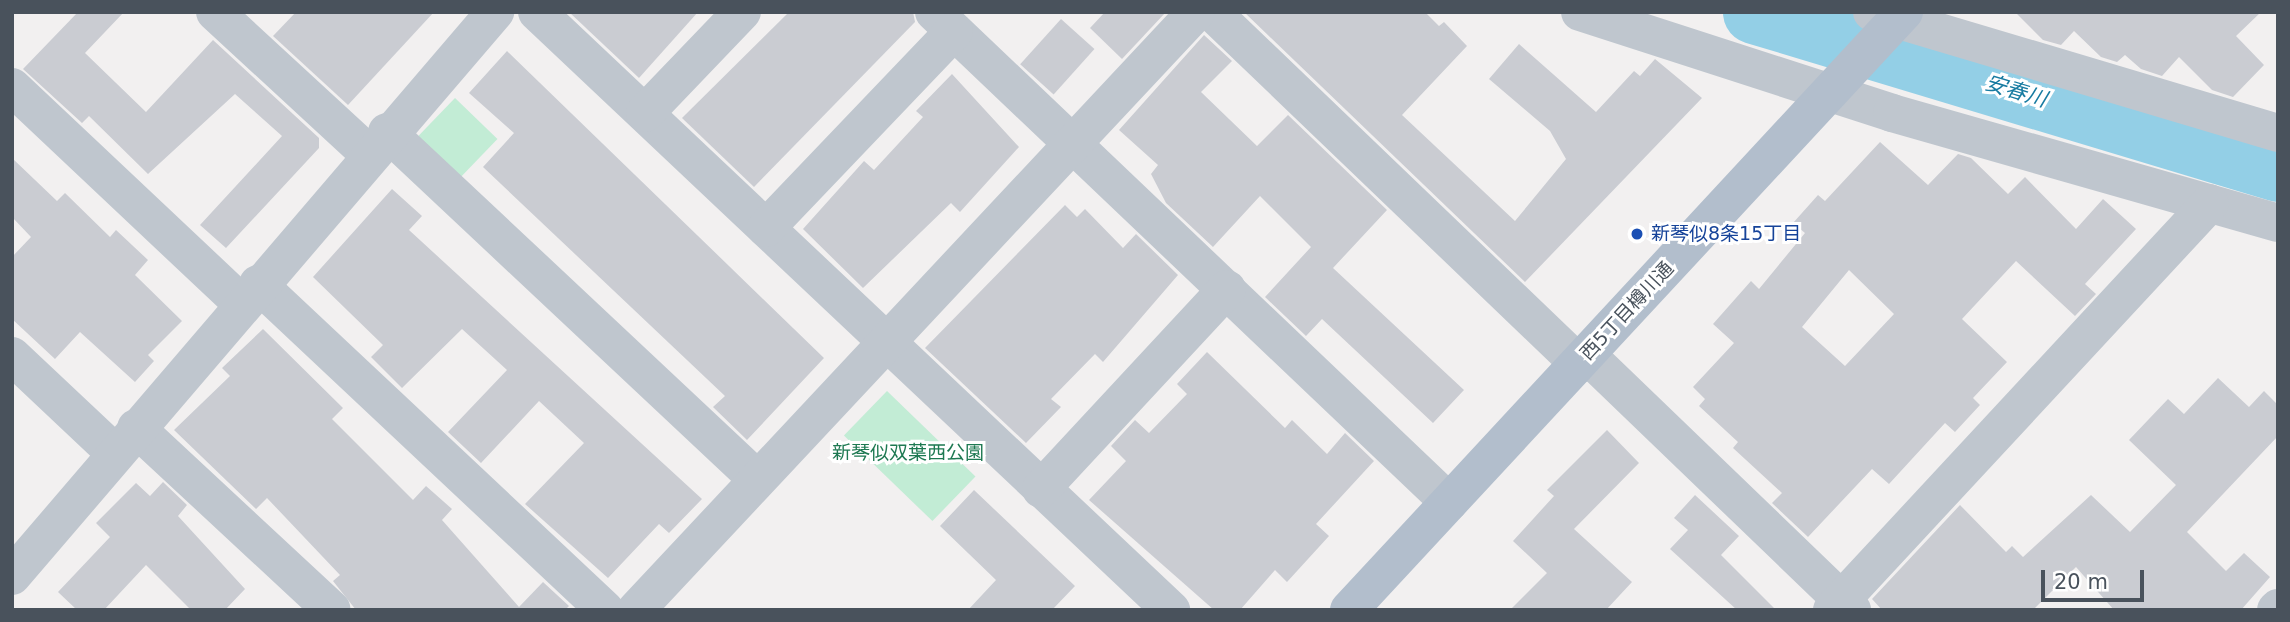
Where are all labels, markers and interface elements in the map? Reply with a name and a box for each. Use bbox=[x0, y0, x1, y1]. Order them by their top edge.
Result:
water label: 安春川 bbox=[1982, 70, 2050, 112]
place label: 新琴似8条15丁目 bbox=[1651, 223, 1801, 245]
marker: 新琴似8条15丁目 bbox=[1629, 226, 1645, 242]
street label: 西5丁目樽川通 bbox=[1576, 257, 1678, 365]
park label: 新琴似双葉西公園 bbox=[832, 442, 984, 464]
scale bar bbox=[2045, 556, 2148, 600]
text: 20 m bbox=[2054, 570, 2108, 594]

